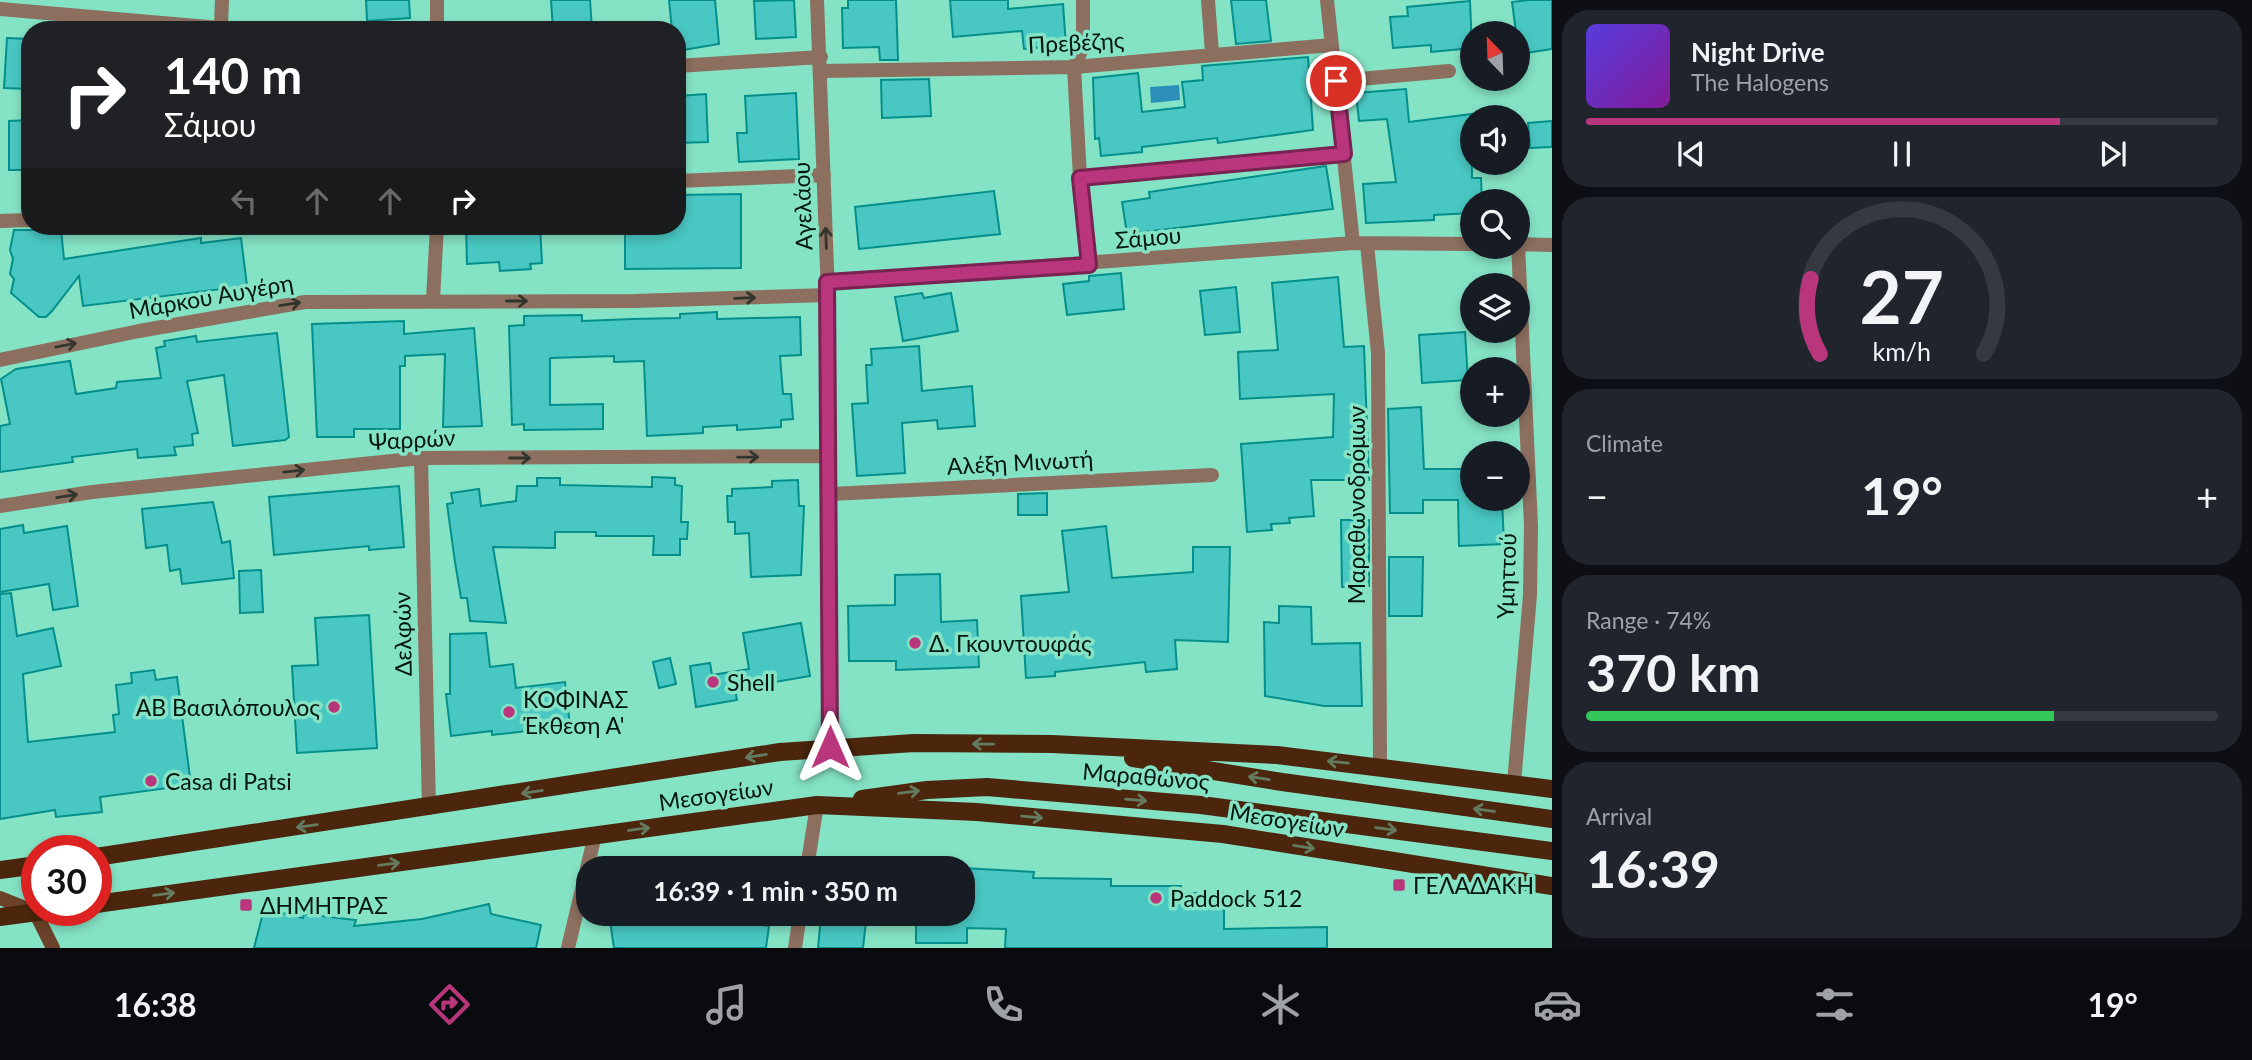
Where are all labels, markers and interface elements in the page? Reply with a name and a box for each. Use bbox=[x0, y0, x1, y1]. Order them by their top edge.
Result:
north arrow bbox=[1460, 21, 1530, 91]
map controls bbox=[1460, 21, 1530, 511]
street label: Πρεβέζης bbox=[1027, 25, 1125, 59]
text: Night Drive bbox=[1691, 36, 1825, 68]
text: 140 m bbox=[164, 46, 302, 104]
icon: right bbox=[49, 49, 140, 140]
pin bbox=[1306, 51, 1366, 111]
icon: arrive bbox=[1317, 62, 1355, 100]
text: The Halogens bbox=[1691, 68, 1829, 96]
text: Σάμου bbox=[164, 105, 256, 144]
button: sound bbox=[1460, 105, 1530, 175]
icon: previous bbox=[1672, 135, 1710, 173]
icon: pause bbox=[1883, 135, 1921, 173]
icon: next bbox=[2094, 135, 2132, 173]
street label: Αγελάου bbox=[786, 161, 818, 251]
icon: left bbox=[225, 182, 263, 220]
icon: ahead bbox=[298, 182, 336, 220]
icon: ahead bbox=[371, 182, 409, 220]
icon: right bbox=[444, 182, 482, 220]
button: search bbox=[1460, 189, 1530, 259]
street label: Σάμου bbox=[1114, 220, 1182, 254]
one-way arrow bbox=[819, 227, 832, 250]
text: 27 bbox=[1860, 252, 1944, 340]
street label: Μάρκου Αυγέρη bbox=[127, 268, 295, 324]
button: layers bbox=[1460, 273, 1530, 343]
one-way arrow bbox=[733, 291, 756, 304]
one-way arrow bbox=[506, 294, 529, 307]
one-way arrow bbox=[278, 297, 301, 310]
text: km/h bbox=[1873, 335, 1931, 365]
one-way arrow bbox=[54, 338, 77, 351]
button: + bbox=[1460, 357, 1530, 427]
street label: Μαραθωνοδρόμων bbox=[1342, 406, 1370, 604]
street label: Ψαρρών bbox=[368, 423, 456, 455]
text: Climate bbox=[1586, 429, 1663, 457]
button: − bbox=[1460, 441, 1530, 511]
street label: Αλέξη Μινωτή bbox=[946, 444, 1094, 480]
one-way arrow bbox=[736, 450, 759, 464]
one-way arrow bbox=[509, 451, 532, 465]
text: 19° bbox=[1861, 464, 1943, 526]
one-way arrow bbox=[282, 465, 304, 478]
text: − bbox=[1586, 473, 1608, 519]
text: + bbox=[2196, 473, 2218, 519]
one-way arrow bbox=[56, 489, 78, 502]
street label: Υμηττού bbox=[1491, 533, 1521, 619]
street label: Δελφών bbox=[387, 592, 417, 676]
text: Range · 74% bbox=[1586, 606, 1711, 634]
place label: Δ. Γκουντουφάς bbox=[929, 629, 1092, 657]
marker: Δ. Γκουντουφάς bbox=[907, 635, 923, 651]
text: 370 km bbox=[1586, 641, 1760, 703]
place label: Shell bbox=[727, 668, 775, 696]
marker: Shell bbox=[705, 674, 721, 690]
place label: ΚΟΦΙΝΑΣ Έκθεση Α' bbox=[523, 685, 628, 739]
place label: ΑΒ Βασιλόπουλος bbox=[136, 693, 320, 721]
marker: ΑΒ Βασιλόπουλος bbox=[326, 699, 342, 715]
marker: ΚΟΦΙΝΑΣ Έκθεση Α' bbox=[501, 704, 517, 720]
position arrow bbox=[793, 710, 867, 784]
one-way arrow bbox=[972, 737, 995, 751]
one-way arrow bbox=[746, 750, 768, 763]
one-way arrow bbox=[1328, 755, 1350, 768]
street label: Μαραθώνος bbox=[1081, 756, 1211, 796]
place label: Casa di Patsi bbox=[165, 767, 292, 795]
one-way arrow bbox=[1248, 771, 1271, 784]
street label: Μεσογείων bbox=[657, 772, 775, 816]
marker: Casa di Patsi bbox=[143, 773, 159, 789]
one-way arrow bbox=[521, 785, 544, 798]
one-way arrow bbox=[897, 786, 920, 799]
one-way arrow bbox=[1124, 794, 1147, 807]
street label: Μεσογείων bbox=[1228, 797, 1346, 843]
text: Arrival bbox=[1586, 802, 1652, 830]
one-way arrow bbox=[1474, 803, 1496, 816]
one-way arrow bbox=[1020, 811, 1043, 824]
one-way arrow bbox=[296, 820, 319, 833]
one-way arrow bbox=[627, 823, 650, 836]
one-way arrow bbox=[1374, 823, 1397, 836]
speed limit sign: 30 bbox=[21, 835, 112, 926]
text: 16:39 bbox=[1586, 837, 1720, 899]
one-way arrow bbox=[1292, 841, 1315, 854]
one-way arrow bbox=[377, 857, 400, 870]
place label: ΓΕΛΑΔΑΚΗ bbox=[1413, 871, 1534, 899]
text: 16:39 · 1 min · 350 m bbox=[653, 875, 898, 907]
marker: ΓΕΛΑΔΑΚΗ bbox=[1391, 877, 1407, 893]
place label: Paddock 512 bbox=[1170, 884, 1302, 912]
one-way arrow bbox=[152, 888, 175, 901]
marker: Paddock 512 bbox=[1148, 890, 1164, 906]
place label: ΔΗΜΗΤΡΑΣ bbox=[260, 891, 388, 919]
marker: ΔΗΜΗΤΡΑΣ bbox=[238, 897, 254, 913]
icon: directions bbox=[425, 980, 474, 1029]
icon: music bbox=[702, 980, 751, 1029]
icon: phone bbox=[979, 980, 1028, 1029]
icon: climate bbox=[1256, 980, 1305, 1029]
icon: car bbox=[1533, 980, 1582, 1029]
icon: filters bbox=[1810, 980, 1859, 1029]
text: 16:38 bbox=[114, 985, 197, 1024]
text: 19° bbox=[2087, 985, 2138, 1024]

